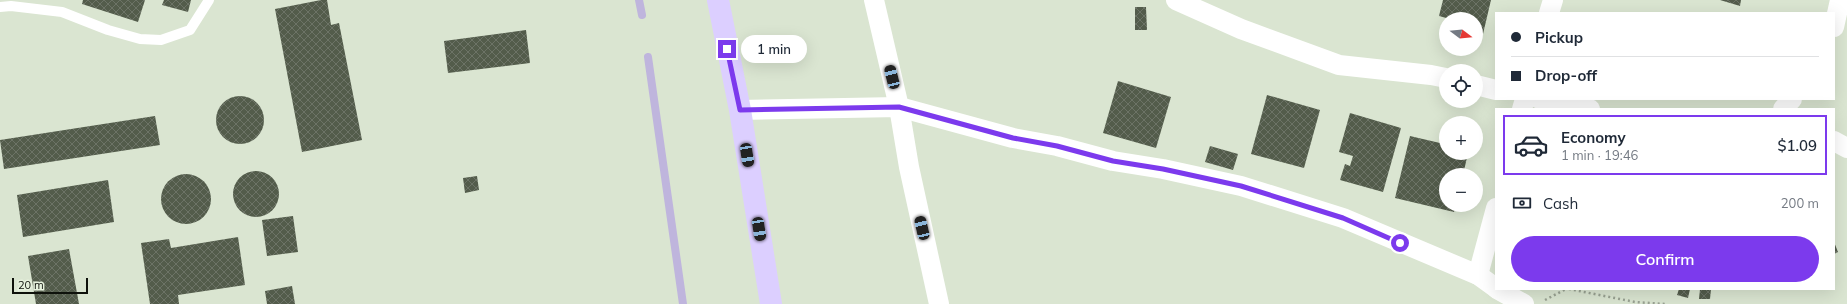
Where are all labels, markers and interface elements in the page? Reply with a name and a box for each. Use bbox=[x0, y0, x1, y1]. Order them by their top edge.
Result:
north arrow bbox=[1439, 12, 1483, 56]
map controls bbox=[1439, 12, 1483, 212]
text: Pickup bbox=[1535, 28, 1583, 47]
callout: 1 min bbox=[741, 35, 807, 63]
route end bbox=[718, 40, 736, 58]
text: 1 min bbox=[757, 41, 791, 57]
car bbox=[883, 64, 901, 90]
button: locate bbox=[1439, 64, 1483, 108]
text: Drop-off bbox=[1535, 66, 1597, 85]
button: + bbox=[1439, 116, 1483, 160]
icon: car bbox=[1513, 127, 1549, 163]
text: Economy bbox=[1561, 128, 1626, 147]
text: $1.09 bbox=[1777, 136, 1817, 155]
car bbox=[739, 142, 755, 168]
text: 1 min · 19:46 bbox=[1561, 147, 1638, 163]
button: − bbox=[1439, 168, 1483, 212]
icon: cash bbox=[1511, 192, 1533, 214]
text: Cash bbox=[1543, 194, 1578, 213]
text: 200 m bbox=[1781, 195, 1819, 211]
car bbox=[913, 215, 931, 241]
car bbox=[751, 216, 767, 242]
route start bbox=[1391, 234, 1409, 252]
button: Confirm bbox=[1511, 236, 1819, 282]
scale bar bbox=[12, 276, 88, 295]
text: 20 m bbox=[18, 278, 44, 292]

